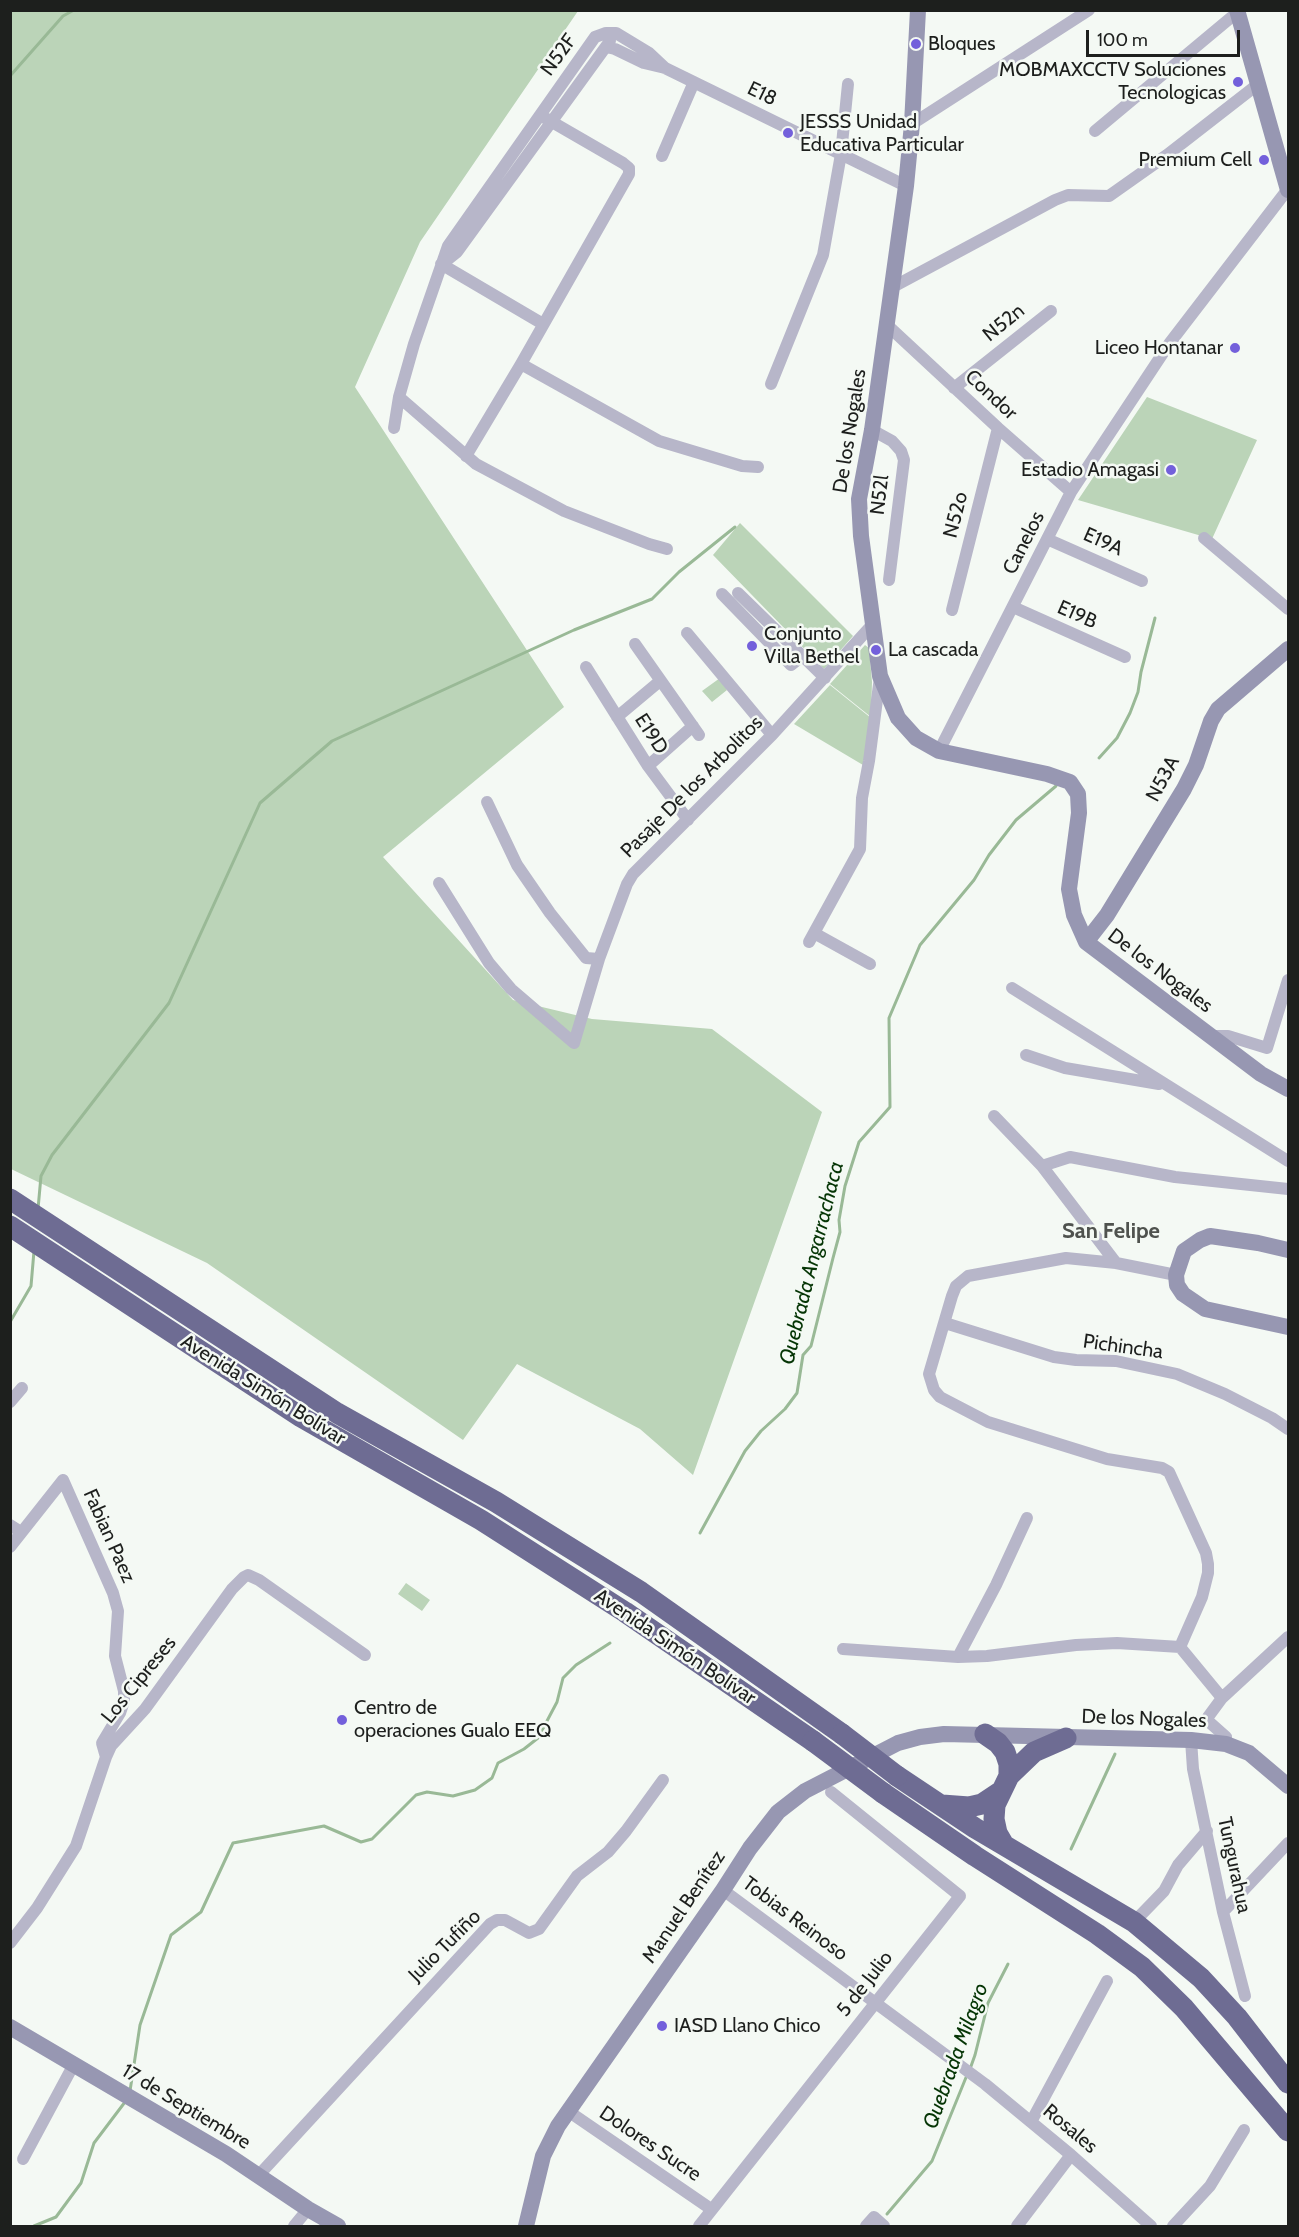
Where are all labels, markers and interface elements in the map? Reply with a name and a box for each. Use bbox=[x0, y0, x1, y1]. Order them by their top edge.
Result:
scale bar bbox=[1089, 18, 1244, 56]
street label: N52F bbox=[536, 29, 582, 81]
text: 100 m bbox=[1097, 29, 1148, 51]
place label: Bloques bbox=[928, 32, 996, 56]
marker: Bloques bbox=[909, 37, 923, 51]
place label: MOBMAXCCTV Soluciones Tecnologicas bbox=[999, 58, 1226, 105]
marker: MOBMAXCCTV Soluciones Tecnologicas bbox=[1231, 75, 1245, 89]
street label: E18 bbox=[743, 77, 781, 111]
place label: JESSS Unidad Educativa Particular bbox=[800, 110, 964, 157]
marker: JESSS Unidad Educativa Particular bbox=[781, 126, 795, 140]
place label: Premium Cell bbox=[1138, 148, 1252, 172]
marker: Premium Cell bbox=[1257, 153, 1271, 167]
street label: N52n bbox=[978, 299, 1030, 347]
place label: Liceo Hontanar bbox=[1095, 336, 1223, 360]
marker: Liceo Hontanar bbox=[1228, 341, 1242, 355]
street label: Condor bbox=[960, 365, 1022, 425]
street label: De los Nogales bbox=[828, 367, 872, 495]
place label: Estadio Amagasi bbox=[1021, 458, 1159, 482]
marker: Estadio Amagasi bbox=[1164, 463, 1178, 477]
street label: N52l bbox=[866, 474, 894, 516]
street label: N52o bbox=[939, 490, 973, 540]
street label: Canelos bbox=[998, 508, 1050, 578]
street label: E19A bbox=[1079, 523, 1127, 561]
street label: E19B bbox=[1053, 596, 1101, 634]
place label: Conjunto Villa Bethel bbox=[764, 622, 860, 669]
place label: La cascada bbox=[888, 638, 978, 662]
marker: Conjunto Villa Bethel bbox=[745, 639, 759, 653]
marker: La cascada bbox=[869, 643, 883, 657]
street label: E19D bbox=[629, 709, 673, 759]
street label: Pasaje De los Arbolitos bbox=[616, 711, 768, 863]
street label: N53A bbox=[1141, 752, 1185, 806]
street label: De los Nogales bbox=[1103, 924, 1217, 1018]
water label: Quebrada Angarrachaca bbox=[775, 1159, 849, 1367]
district label: San Felipe bbox=[1062, 1219, 1160, 1245]
street label: Avenida Simón Bolívar bbox=[176, 1330, 350, 1450]
street label: Pichincha bbox=[1082, 1330, 1164, 1364]
street label: Fabian Paez bbox=[78, 1485, 140, 1587]
street label: Avenida Simón Bolívar bbox=[590, 1584, 760, 1710]
street label: Los Cipreses bbox=[97, 1632, 181, 1728]
place label: Centro de operaciones Gualo EEQ bbox=[354, 1696, 552, 1743]
street label: De los Nogales bbox=[1081, 1705, 1207, 1733]
marker: Centro de operaciones Gualo EEQ bbox=[335, 1713, 349, 1727]
street label: Tungurahua bbox=[1212, 1815, 1256, 1915]
street label: Manuel Benítez bbox=[637, 1846, 731, 1968]
street label: Tobias Reinoso bbox=[738, 1872, 852, 1966]
street label: Julio Tufiño bbox=[404, 1905, 486, 1987]
street label: 5 de Julio bbox=[832, 1946, 898, 2022]
water label: Quebrada Milagro bbox=[918, 1980, 994, 2132]
place label: IASD Llano Chico bbox=[674, 2014, 820, 2038]
marker: IASD Llano Chico bbox=[655, 2019, 669, 2033]
street label: 17 de Septiembre bbox=[117, 2059, 255, 2155]
street label: Rosales bbox=[1038, 2099, 1102, 2159]
street label: Dolores Sucre bbox=[595, 2101, 705, 2187]

